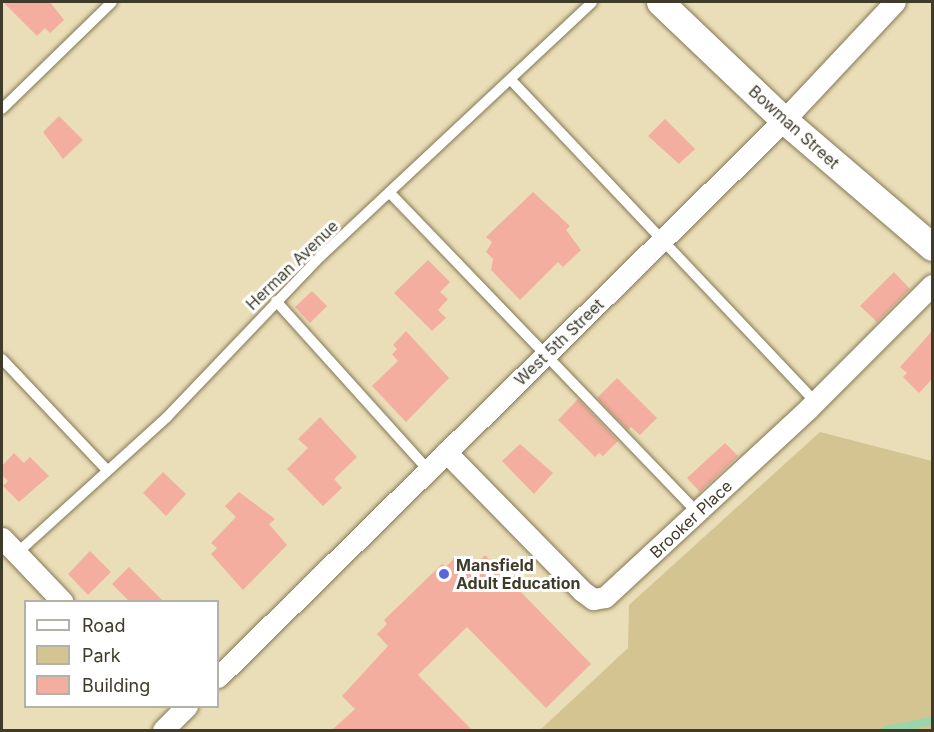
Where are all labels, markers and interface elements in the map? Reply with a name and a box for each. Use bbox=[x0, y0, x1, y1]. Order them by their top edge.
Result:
street label: Bowman Street bbox=[745, 81, 843, 173]
street label: Herman Avenue bbox=[242, 216, 342, 314]
street label: West 5th Street bbox=[510, 295, 608, 389]
street label: Brooker Place bbox=[646, 476, 736, 562]
place label: Mansfield Adult Education bbox=[456, 555, 580, 593]
marker: Mansfield Adult Education bbox=[437, 567, 451, 581]
legend bbox=[24, 600, 219, 708]
text: Road bbox=[82, 615, 125, 636]
text: Park bbox=[82, 645, 121, 666]
text: Building bbox=[82, 675, 150, 696]

